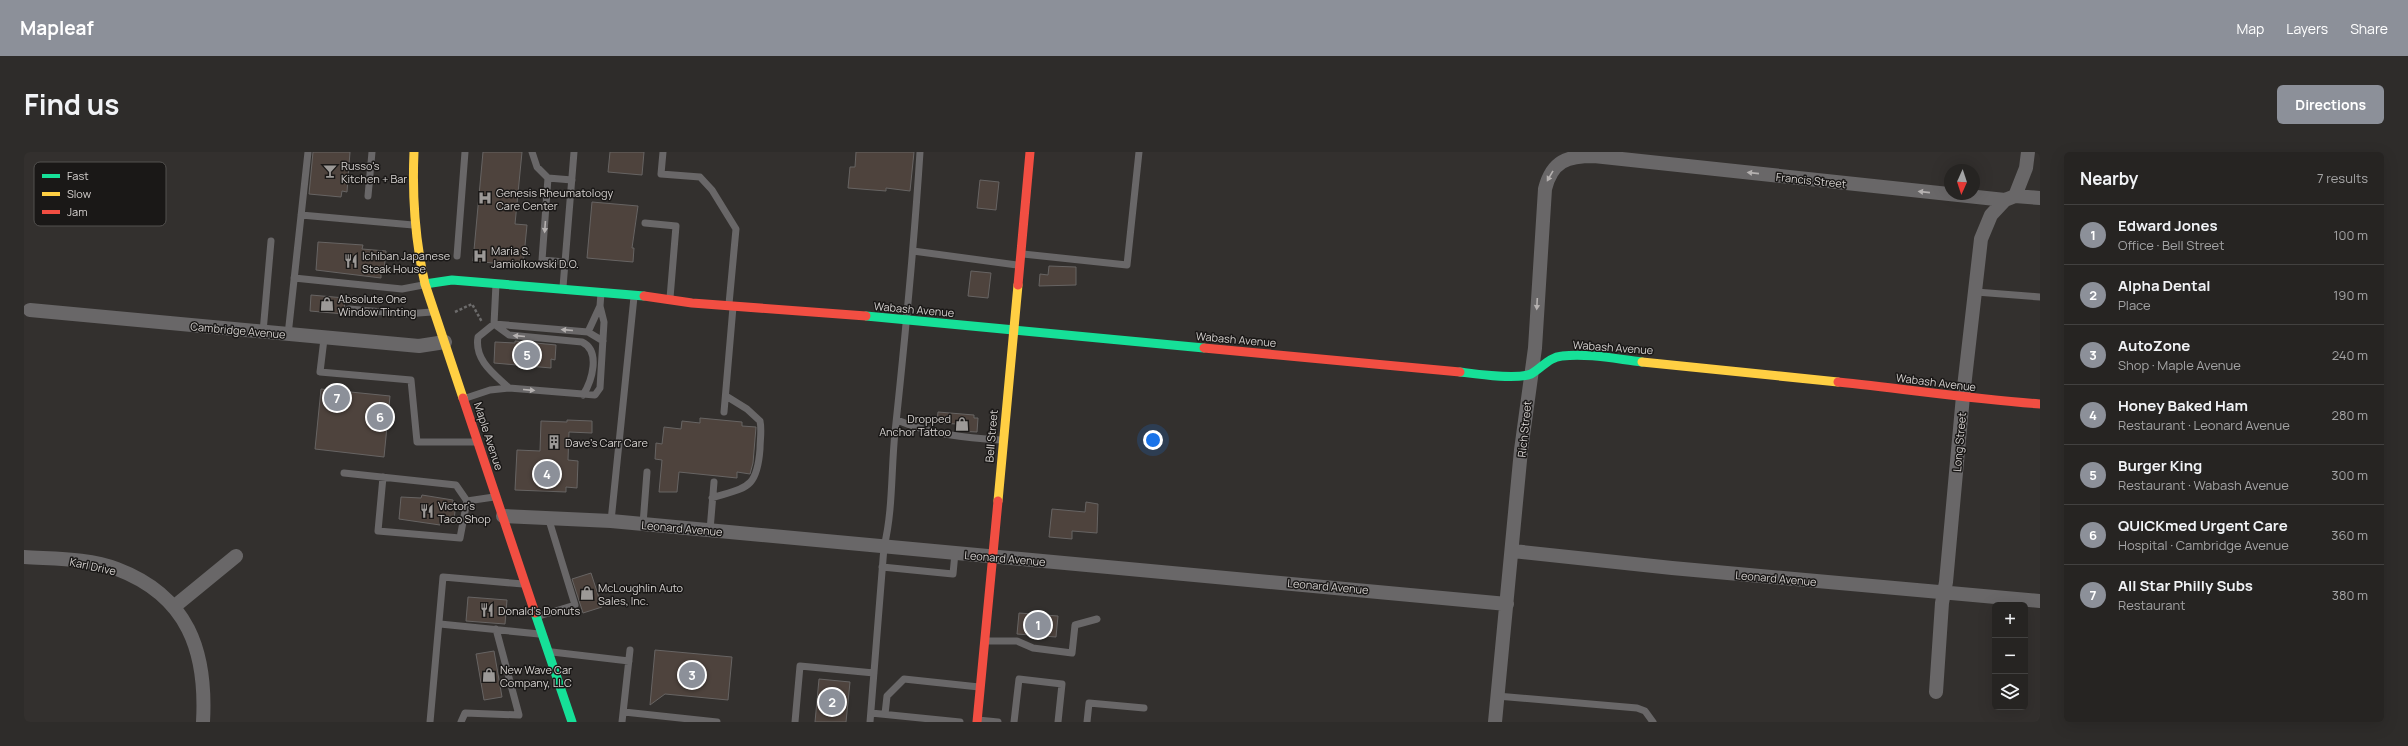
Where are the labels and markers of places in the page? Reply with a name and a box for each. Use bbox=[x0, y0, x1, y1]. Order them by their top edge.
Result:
place label: Russo's Kitchen + Bar bbox=[341, 158, 407, 186]
bar icon: Russo's Kitchen + Bar bbox=[322, 163, 338, 179]
place label: Genesis Rheumatology Care Center bbox=[496, 185, 613, 213]
hospital icon: Genesis Rheumatology Care Center bbox=[477, 190, 493, 206]
place label: Maria S. Jamiolkowski D.O. bbox=[491, 243, 579, 271]
place label: Ichiban Japanese Steak House bbox=[362, 248, 451, 276]
hospital icon: Maria S. Jamiolkowski D.O. bbox=[472, 248, 488, 264]
restaurant icon: Ichiban Japanese Steak House bbox=[343, 253, 359, 269]
place label: Absolute One Window Tinting bbox=[338, 291, 416, 319]
shop icon: Absolute One Window Tinting bbox=[319, 296, 335, 312]
pin: 5 bbox=[514, 340, 540, 370]
pin: 7 bbox=[324, 383, 350, 413]
pin: 6 bbox=[367, 402, 393, 432]
place label: Dropped Anchor Tattoo bbox=[879, 411, 951, 439]
shop icon: Dropped Anchor Tattoo bbox=[954, 416, 970, 432]
building icon: Dave's Carr Care bbox=[546, 434, 562, 450]
place label: Dave's Carr Care bbox=[565, 435, 649, 450]
pin: 4 bbox=[534, 459, 560, 489]
place label: Victor's Taco Shop bbox=[438, 498, 491, 526]
restaurant icon: Victor's Taco Shop bbox=[419, 503, 435, 519]
place label: McLoughlin Auto Sales, Inc. bbox=[598, 580, 684, 608]
shop icon: McLoughlin Auto Sales, Inc. bbox=[579, 585, 595, 601]
restaurant icon: Donald's Donuts bbox=[479, 602, 495, 618]
place label: Donald's Donuts bbox=[498, 603, 581, 618]
pin: 1 bbox=[1025, 610, 1051, 640]
pin: 3 bbox=[679, 660, 705, 690]
place label: New Wave Car Company, LLC bbox=[500, 662, 572, 690]
shop icon: New Wave Car Company, LLC bbox=[481, 667, 497, 683]
pin: 2 bbox=[819, 687, 845, 717]

